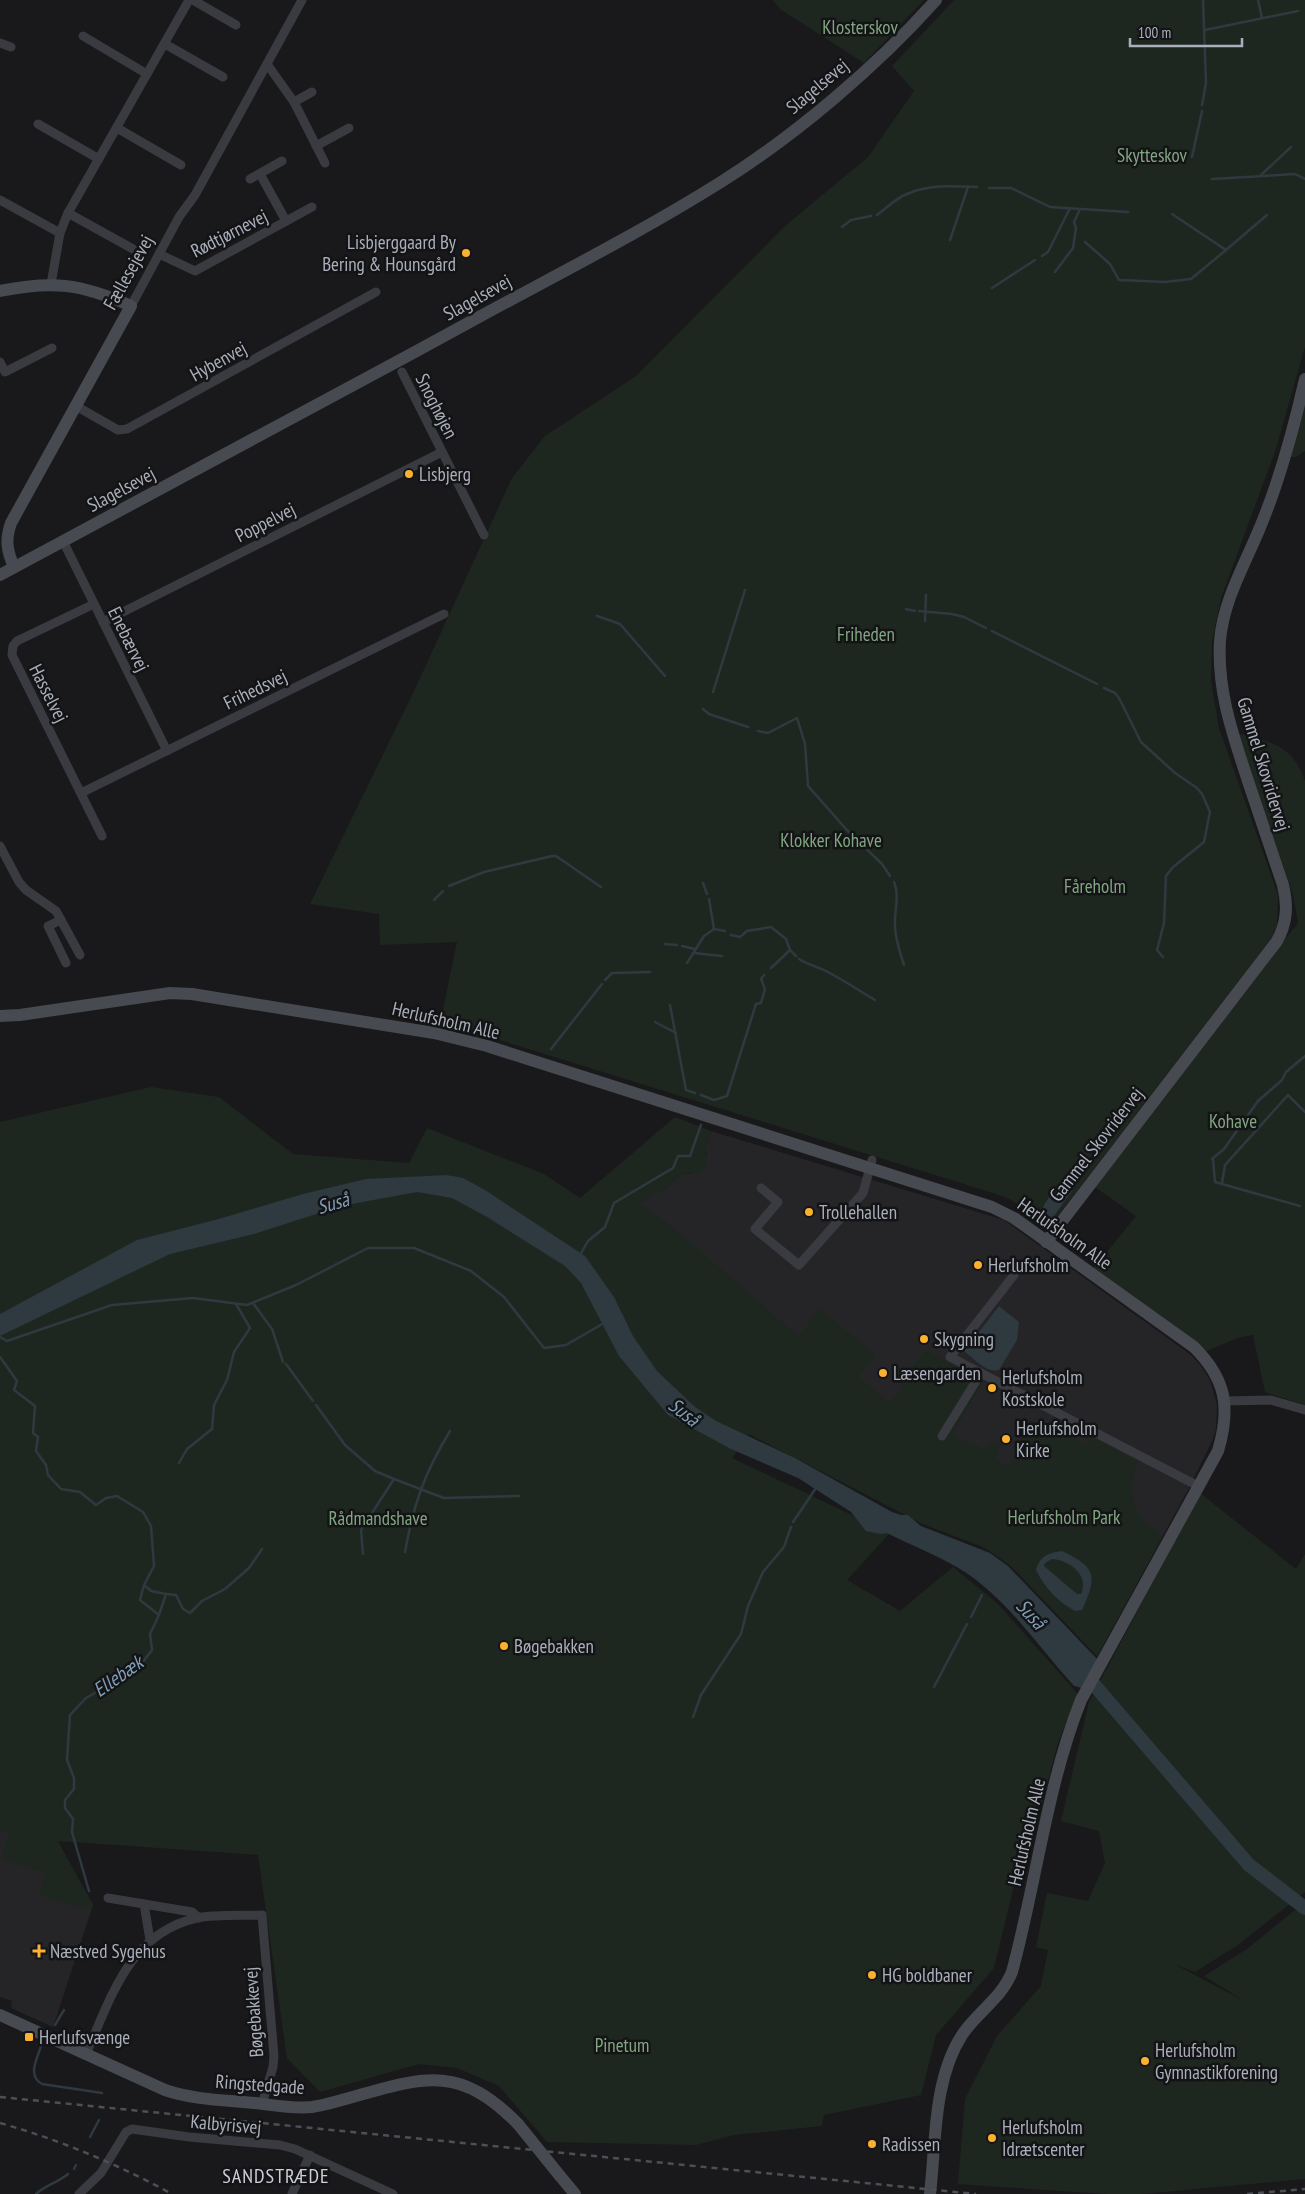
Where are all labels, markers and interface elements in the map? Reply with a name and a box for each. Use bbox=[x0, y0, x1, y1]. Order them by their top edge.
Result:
park label: Klosterskov bbox=[822, 15, 898, 39]
scale bar bbox=[1130, 15, 1242, 47]
text: 100 m bbox=[1138, 23, 1171, 42]
street label: Slagelsevej bbox=[781, 53, 853, 119]
park label: Skytteskov bbox=[1117, 143, 1188, 167]
street label: Rødtjørnevej bbox=[187, 203, 271, 263]
street label: Fællesejevej bbox=[98, 230, 158, 314]
place label: Lisbjerggaard By Bering & Hounsgård bbox=[322, 230, 457, 276]
marker: Lisbjerggaard By Bering & Hounsgård bbox=[460, 247, 472, 259]
street label: Slagelsevej bbox=[439, 269, 515, 325]
street label: Hybenvej bbox=[185, 336, 251, 386]
street label: Snoghøjen bbox=[410, 369, 464, 443]
street label: Slagelsevej bbox=[83, 461, 159, 517]
place label: Lisbjerg bbox=[419, 462, 471, 486]
marker: Lisbjerg bbox=[403, 468, 415, 480]
street label: Poppelvej bbox=[231, 497, 299, 547]
street label: Enebærvej bbox=[103, 603, 155, 675]
park label: Friheden bbox=[837, 622, 895, 646]
street label: Hasselvej bbox=[24, 660, 74, 726]
street label: Frihedsvej bbox=[219, 663, 291, 715]
street label: Gammel Skovridervej bbox=[1232, 694, 1296, 834]
park label: Klokker Kohave bbox=[780, 828, 882, 852]
park label: Fåreholm bbox=[1064, 874, 1126, 898]
street label: Herlufsholm Alle bbox=[390, 996, 502, 1044]
street label: Gammel Skovridervej bbox=[1044, 1082, 1148, 1206]
park label: Kohave bbox=[1209, 1109, 1257, 1133]
water label: Suså bbox=[314, 1186, 354, 1220]
street label: Herlufsholm Alle bbox=[1013, 1192, 1117, 1274]
place label: Trollehallen bbox=[819, 1200, 897, 1224]
marker: Trollehallen bbox=[803, 1206, 815, 1218]
place label: Herlufsholm bbox=[988, 1254, 1069, 1276]
marker: Herlufsholm bbox=[972, 1259, 984, 1271]
place label: Skygning bbox=[934, 1327, 994, 1351]
marker: Skygning bbox=[918, 1333, 930, 1345]
place label: Læsengarden bbox=[893, 1361, 981, 1385]
place label: Herlufsholm Kostskole bbox=[1002, 1365, 1083, 1411]
marker: Læsengarden bbox=[877, 1367, 889, 1379]
marker: Herlufsholm Kostskole bbox=[986, 1382, 998, 1394]
water label: Suså bbox=[663, 1392, 706, 1433]
place label: Herlufsholm Kirke bbox=[1016, 1416, 1097, 1462]
marker: Herlufsholm Kirke bbox=[1000, 1433, 1012, 1445]
park label: Herlufsholm Park bbox=[1008, 1505, 1121, 1529]
park label: Rådmandshave bbox=[328, 1506, 428, 1530]
water label: Suså bbox=[1011, 1593, 1053, 1636]
place label: Bøgebakken bbox=[514, 1634, 594, 1658]
marker: Bøgebakken bbox=[498, 1640, 510, 1652]
water label: Ellebæk bbox=[88, 1648, 150, 1703]
street label: Herlufsholm Alle bbox=[1002, 1776, 1050, 1888]
place label: Næstved Sygehus bbox=[50, 1939, 166, 1963]
marker: Næstved Sygehus bbox=[32, 1944, 46, 1958]
place label: HG boldbaner bbox=[882, 1963, 973, 1987]
street label: Bøgebakkevej bbox=[238, 1966, 268, 2058]
marker: HG boldbaner bbox=[866, 1969, 878, 1981]
place label: Herlufsvænge bbox=[39, 2025, 130, 2049]
marker: Herlufsvænge bbox=[23, 2031, 35, 2043]
park label: Pinetum bbox=[595, 2033, 649, 2057]
place label: Herlufsholm Gymnastikforening bbox=[1155, 2038, 1278, 2084]
marker: Herlufsholm Gymnastikforening bbox=[1139, 2055, 1151, 2067]
street label: Ringstedgade bbox=[215, 2069, 305, 2099]
street label: Kalbyrisvej bbox=[189, 2109, 263, 2139]
place label: Herlufsholm Idrætscenter bbox=[1002, 2115, 1085, 2161]
place label: Radissen bbox=[882, 2132, 940, 2156]
marker: Herlufsholm Idrætscenter bbox=[986, 2132, 998, 2144]
marker: Radissen bbox=[866, 2138, 878, 2150]
district label: SANDSTRÆDE bbox=[222, 2163, 330, 2189]

